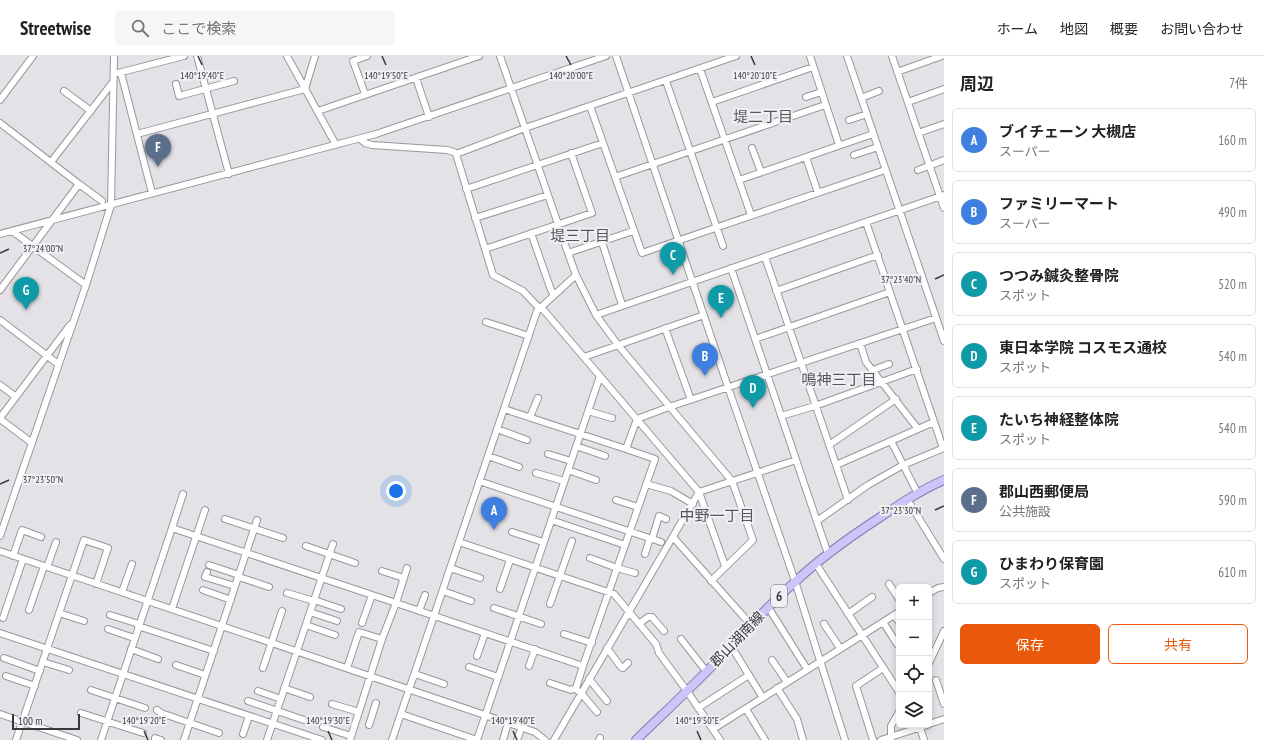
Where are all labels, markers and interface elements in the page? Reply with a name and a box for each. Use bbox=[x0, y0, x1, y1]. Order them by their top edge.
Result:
search box bbox=[115, 10, 395, 46]
text: Streetwise bbox=[20, 16, 91, 40]
icon: search bbox=[129, 17, 151, 39]
text: ここで検索 bbox=[161, 19, 236, 38]
text: ホーム bbox=[996, 20, 1038, 38]
text: 地図 bbox=[1060, 20, 1088, 38]
text: 概要 bbox=[1110, 20, 1138, 38]
text: お問い合わせ bbox=[1160, 20, 1244, 38]
text: 140°19'40"E bbox=[180, 69, 224, 82]
text: 140°19'50"E bbox=[364, 69, 408, 82]
text: 140°20'00"E bbox=[549, 69, 593, 82]
text: 140°20'10"E bbox=[733, 69, 777, 82]
text: 周辺 bbox=[960, 73, 994, 95]
text: 7件 bbox=[1229, 75, 1248, 92]
district label: 堤二丁目 bbox=[733, 107, 793, 126]
text: ブイチェーン 大槻店 bbox=[999, 122, 1136, 141]
text: A bbox=[971, 132, 977, 149]
text: 160 m bbox=[1218, 132, 1247, 149]
pin: F bbox=[145, 134, 171, 167]
text: スーパー bbox=[999, 143, 1051, 160]
text: ファミリーマート bbox=[999, 194, 1119, 213]
text: B bbox=[971, 204, 977, 221]
text: 490 m bbox=[1218, 204, 1247, 221]
text: スーパー bbox=[999, 215, 1051, 232]
district label: 堤三丁目 bbox=[550, 226, 610, 245]
text: 37°24'00"N bbox=[23, 242, 63, 255]
pin: C bbox=[660, 242, 686, 275]
text: つつみ鍼灸整骨院 bbox=[999, 266, 1119, 285]
text: 37°23'40"N bbox=[881, 273, 921, 286]
text: C bbox=[971, 276, 977, 293]
text: 520 m bbox=[1218, 276, 1247, 293]
pin: G bbox=[13, 277, 39, 310]
pin: E bbox=[708, 285, 734, 318]
text: スポット bbox=[999, 287, 1051, 304]
text: 東日本学院 コスモス通校 bbox=[999, 338, 1167, 357]
pin: B bbox=[692, 343, 718, 376]
text: D bbox=[971, 348, 977, 365]
text: 540 m bbox=[1218, 348, 1247, 365]
text: スポット bbox=[999, 359, 1051, 376]
district label: 鳴神三丁目 bbox=[801, 370, 877, 389]
pin: D bbox=[740, 375, 766, 408]
text: たいち神経整体院 bbox=[999, 410, 1119, 429]
text: E bbox=[971, 420, 977, 437]
text: 540 m bbox=[1218, 420, 1247, 437]
text: スポット bbox=[999, 431, 1051, 448]
text: 37°23'50"N bbox=[23, 473, 63, 486]
your location bbox=[386, 481, 406, 501]
text: 郡山西郵便局 bbox=[999, 482, 1089, 501]
text: F bbox=[971, 492, 977, 509]
text: 590 m bbox=[1218, 492, 1247, 509]
pin: A bbox=[481, 497, 507, 530]
text: 公共施設 bbox=[999, 503, 1051, 520]
text: 37°23'30"N bbox=[881, 504, 921, 517]
district label: 中野一丁目 bbox=[679, 506, 755, 525]
text: ひまわり保育園 bbox=[999, 554, 1104, 573]
text: G bbox=[971, 564, 977, 581]
text: 610 m bbox=[1218, 564, 1247, 581]
text: スポット bbox=[999, 575, 1051, 592]
map controls bbox=[896, 584, 932, 728]
button: + bbox=[896, 584, 932, 620]
road number: 6 bbox=[771, 585, 787, 607]
street label: 郡山湖南線 bbox=[706, 608, 768, 670]
button: − bbox=[896, 620, 932, 656]
button: 保存 bbox=[960, 624, 1100, 664]
button: 共有 bbox=[1108, 624, 1248, 664]
button: locate bbox=[896, 656, 932, 692]
button: layers bbox=[896, 692, 932, 728]
scale bar bbox=[12, 712, 80, 731]
text: 100 m bbox=[18, 714, 42, 728]
text: 140°19'20"E bbox=[122, 714, 166, 727]
text: 140°19'30"E bbox=[306, 714, 350, 727]
text: 140°19'40"E bbox=[491, 714, 535, 727]
text: 140°19'50"E bbox=[675, 714, 719, 727]

